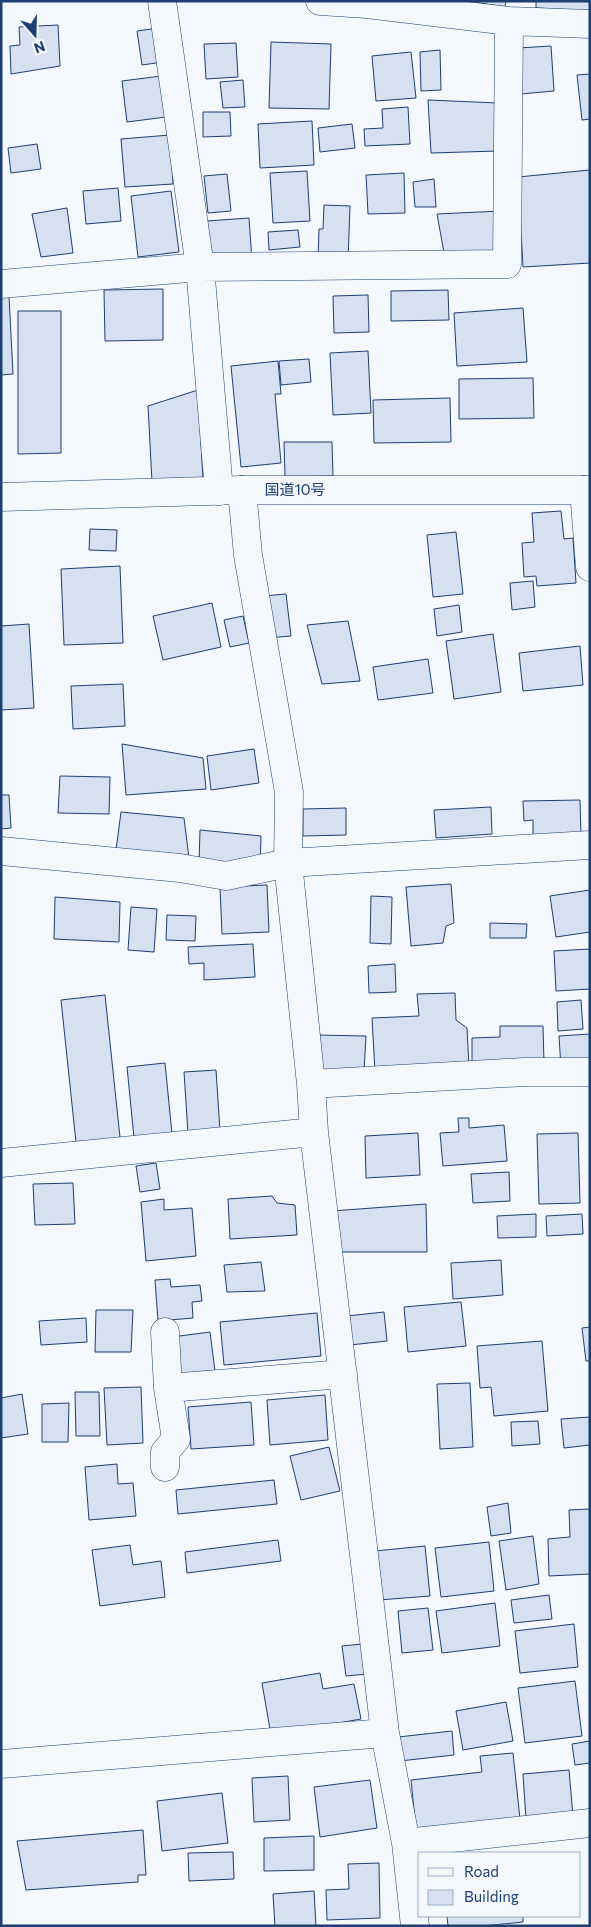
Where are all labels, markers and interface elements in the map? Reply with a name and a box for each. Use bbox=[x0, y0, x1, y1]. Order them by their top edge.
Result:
north arrow bbox=[10, 10, 60, 60]
text: N bbox=[32, 38, 47, 57]
street label: 国道10号 bbox=[264, 480, 326, 498]
legend bbox=[418, 1852, 581, 1917]
text: Road bbox=[464, 1862, 499, 1880]
text: Building bbox=[464, 1887, 519, 1905]

